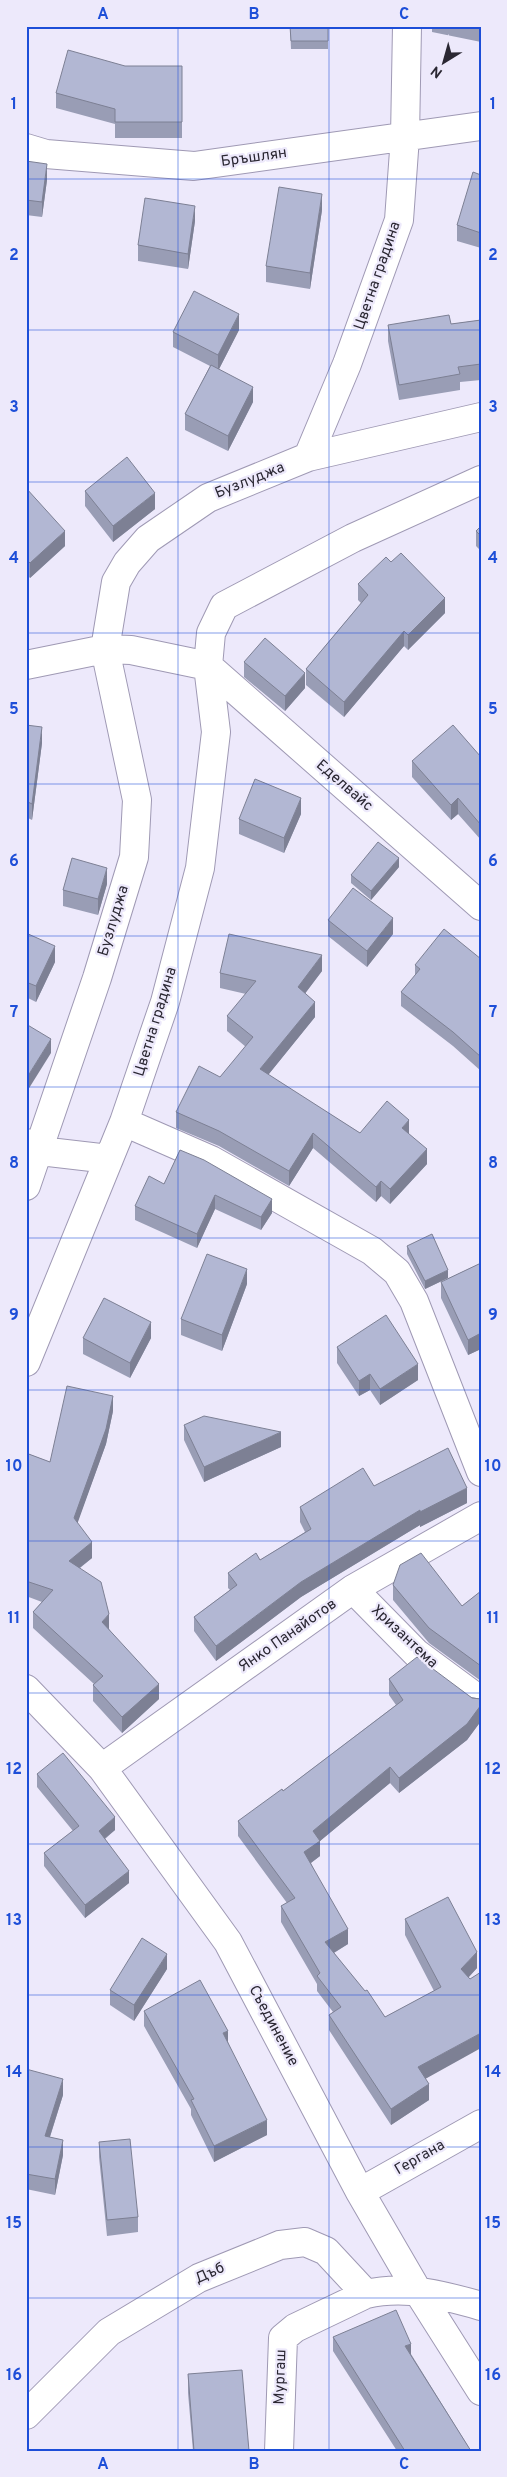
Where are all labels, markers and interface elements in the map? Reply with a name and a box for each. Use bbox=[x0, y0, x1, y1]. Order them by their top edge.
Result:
text: A bbox=[97, 5, 109, 25]
text: B bbox=[248, 5, 260, 25]
text: C bbox=[399, 5, 409, 25]
north arrow bbox=[420, 38, 470, 88]
text: N bbox=[428, 61, 446, 81]
text: 1 bbox=[11, 95, 17, 115]
text: 1 bbox=[490, 95, 496, 115]
street label: Бръшлян bbox=[220, 144, 288, 172]
street label: Цветна градина bbox=[351, 219, 405, 333]
text: 2 bbox=[9, 246, 19, 266]
text: 2 bbox=[488, 246, 498, 266]
text: 3 bbox=[9, 398, 19, 418]
text: 3 bbox=[488, 398, 498, 418]
street label: Бузлуджа bbox=[212, 458, 288, 504]
text: 4 bbox=[9, 549, 19, 569]
text: 4 bbox=[488, 549, 498, 569]
text: 5 bbox=[9, 700, 19, 720]
text: 5 bbox=[488, 700, 498, 720]
street label: Еделвайс bbox=[312, 756, 376, 816]
text: 6 bbox=[9, 852, 19, 872]
text: 6 bbox=[488, 852, 498, 872]
street label: Бузлуджа bbox=[94, 883, 134, 959]
street label: Цветна градина bbox=[130, 965, 182, 1079]
text: 7 bbox=[10, 1003, 18, 1023]
text: 7 bbox=[489, 1003, 497, 1023]
text: 8 bbox=[9, 1154, 19, 1174]
text: 8 bbox=[488, 1154, 498, 1174]
text: 9 bbox=[9, 1306, 19, 1326]
text: 9 bbox=[488, 1306, 498, 1326]
text: 10 bbox=[6, 1457, 22, 1477]
text: 10 bbox=[485, 1457, 501, 1477]
street label: Янко Панайотов bbox=[235, 1595, 341, 1677]
street label: Хризантема bbox=[367, 1601, 441, 1673]
text: 11 bbox=[8, 1609, 20, 1629]
text: 11 bbox=[487, 1609, 499, 1629]
text: 12 bbox=[6, 1760, 22, 1780]
text: 12 bbox=[485, 1760, 501, 1780]
text: 13 bbox=[6, 1911, 22, 1931]
text: 13 bbox=[485, 1911, 501, 1931]
street label: Съединение bbox=[244, 1982, 302, 2070]
text: 14 bbox=[6, 2063, 22, 2083]
text: 14 bbox=[485, 2063, 501, 2083]
street label: Гергана bbox=[391, 2136, 449, 2180]
text: 15 bbox=[6, 2214, 22, 2234]
text: 15 bbox=[485, 2214, 501, 2234]
street label: Дъб bbox=[192, 2259, 228, 2289]
street label: Мургаш bbox=[271, 2349, 291, 2405]
text: 16 bbox=[6, 2366, 22, 2386]
text: 16 bbox=[485, 2366, 501, 2386]
text: A bbox=[97, 2455, 109, 2475]
text: B bbox=[248, 2455, 260, 2475]
text: C bbox=[399, 2455, 409, 2475]

